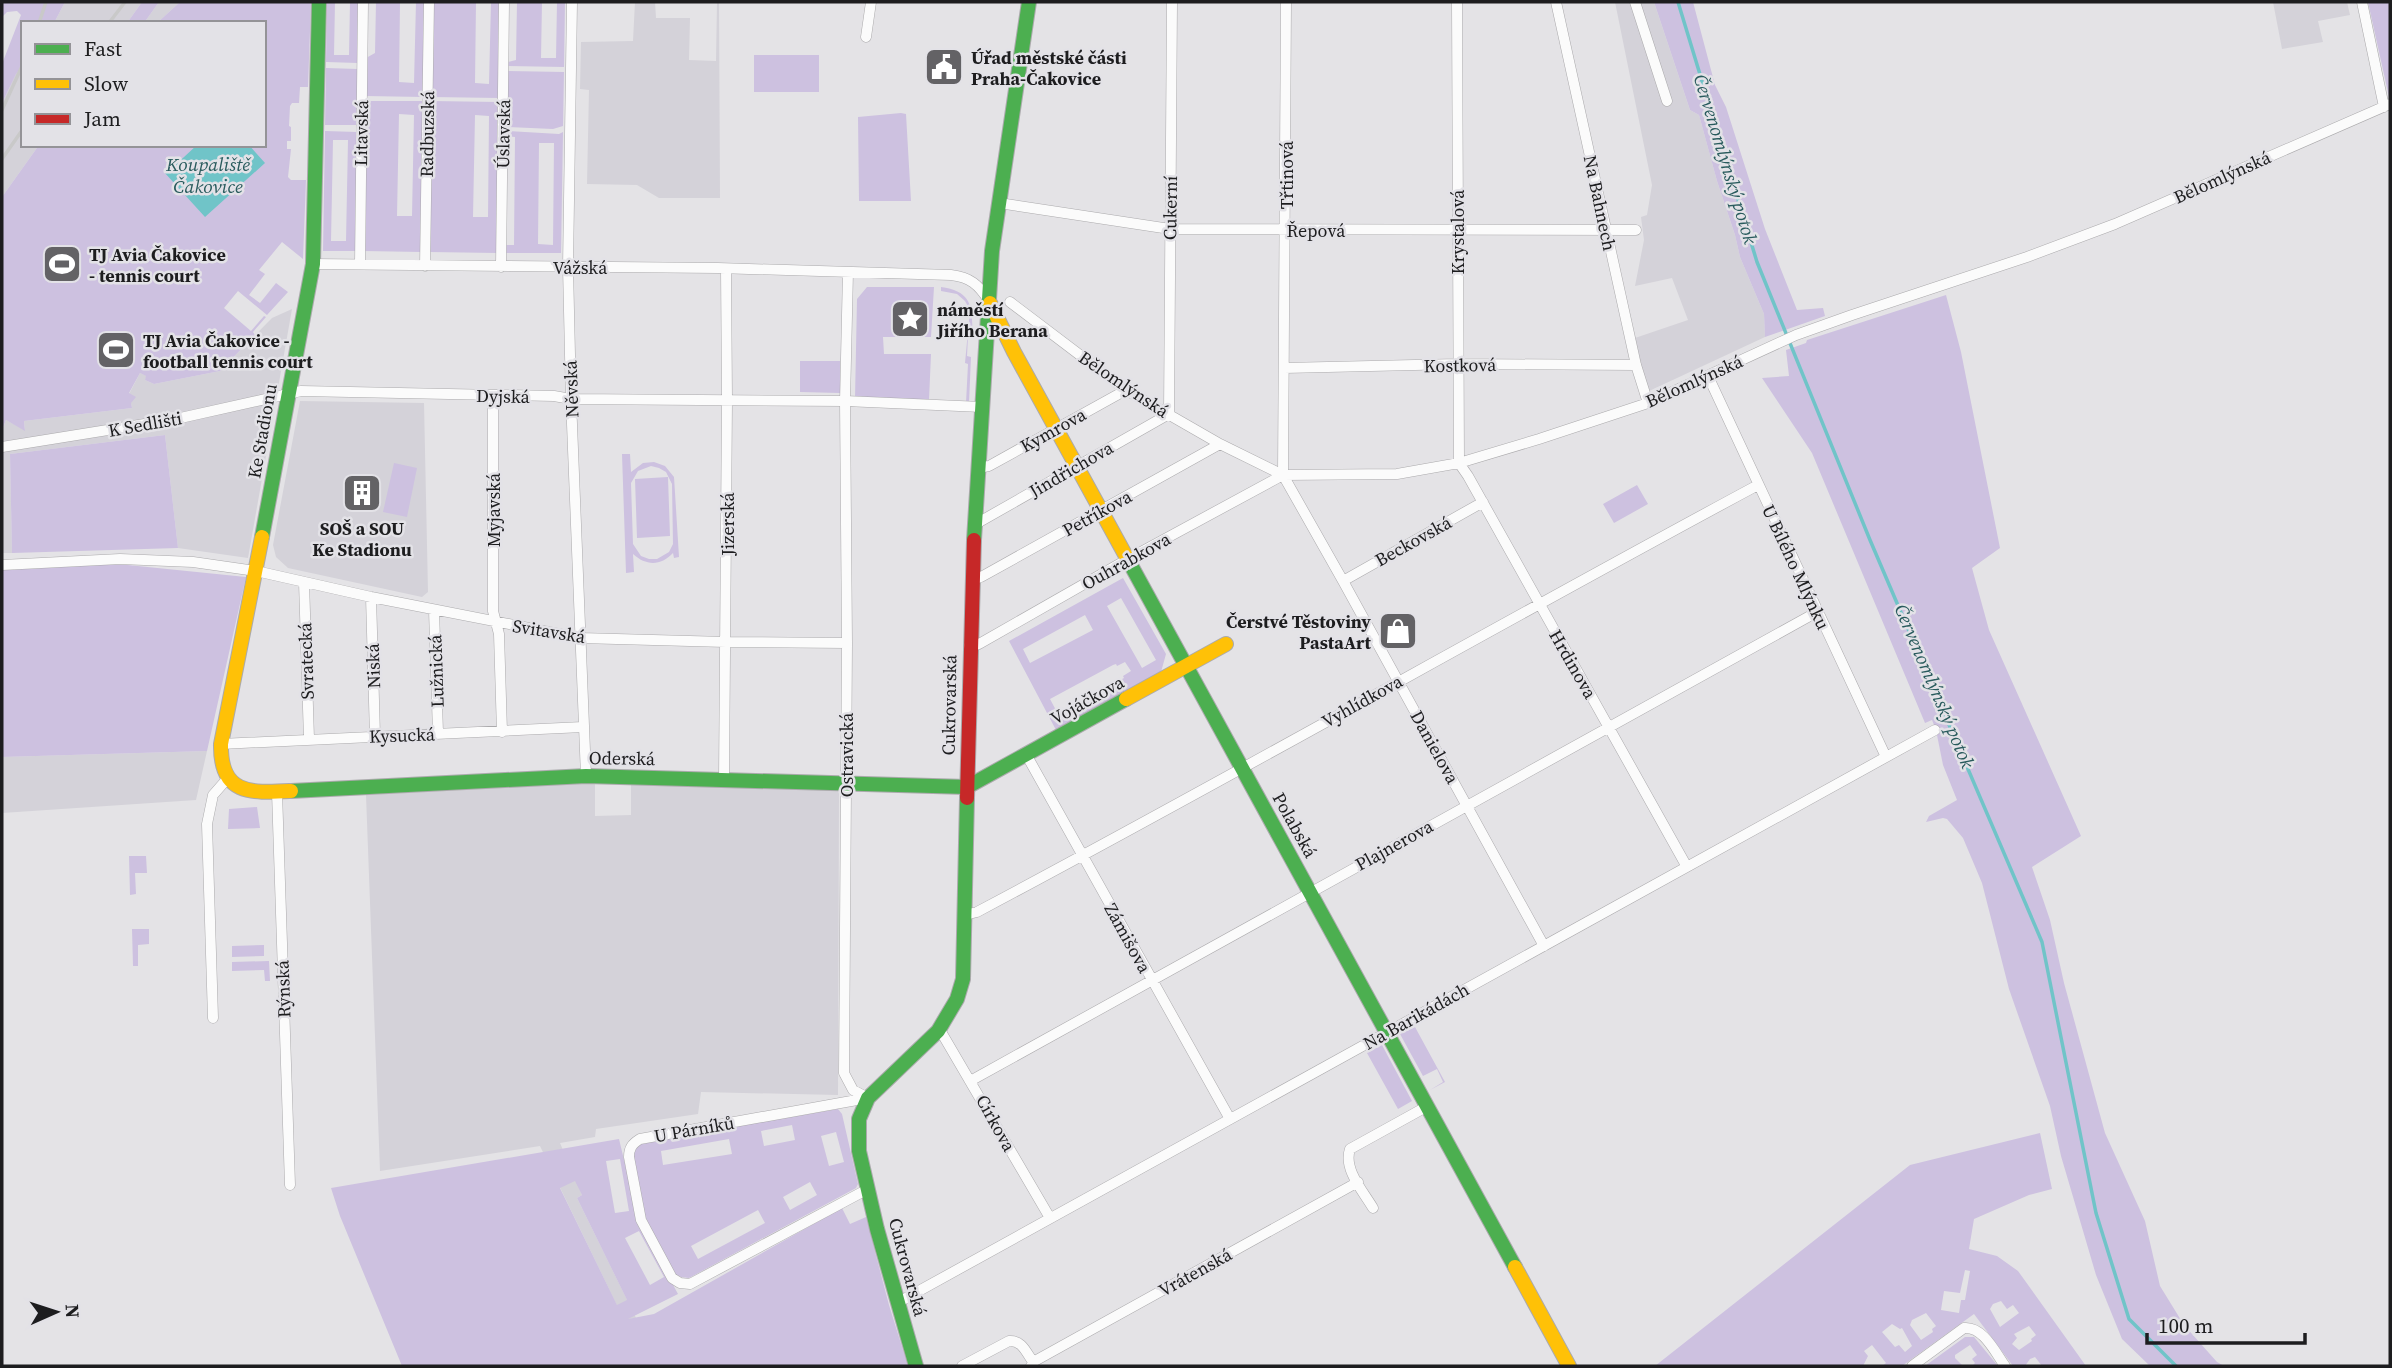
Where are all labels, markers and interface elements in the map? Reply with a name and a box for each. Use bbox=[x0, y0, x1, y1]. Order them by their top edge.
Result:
legend bbox=[21, 21, 266, 147]
text: Fast bbox=[84, 34, 122, 63]
place label: Úřad městské části Praha-Čakovice bbox=[971, 45, 1127, 91]
public building icon: Úřad městské části Praha-Čakovice bbox=[923, 46, 965, 88]
text: Slow bbox=[84, 69, 128, 98]
water label: Červenomlýnský potok bbox=[1688, 71, 1764, 247]
street label: Radbuzská bbox=[414, 90, 440, 178]
street label: Úslavská bbox=[490, 98, 516, 169]
street label: Litavská bbox=[348, 99, 374, 166]
text: Jam bbox=[83, 104, 121, 133]
street label: Třtinová bbox=[1274, 140, 1299, 209]
street label: Bělomlýnská bbox=[2170, 144, 2275, 210]
water label: Koupaliště Čakovice bbox=[165, 151, 252, 199]
street label: Na Bahnech bbox=[1578, 153, 1622, 253]
street label: Cukerní bbox=[1157, 176, 1183, 240]
street label: Krystalová bbox=[1445, 189, 1470, 274]
street label: Řepová bbox=[1287, 218, 1346, 243]
place label: TJ Avia Čakovice - tennis court bbox=[89, 242, 226, 288]
sports icon: TJ Avia Čakovice - tennis court bbox=[41, 243, 83, 285]
street label: Vážská bbox=[553, 255, 608, 280]
place label: náměstí Jiřího Berana bbox=[936, 297, 1048, 343]
place icon: náměstí Jiřího Berana bbox=[889, 298, 931, 340]
place label: TJ Avia Čakovice - football tennis court bbox=[143, 328, 313, 374]
sports icon: TJ Avia Čakovice - football tennis court bbox=[95, 329, 137, 371]
street label: Bělomlýnská bbox=[1074, 345, 1175, 424]
street label: Bělomlýnská bbox=[1642, 348, 1747, 414]
street label: Kostková bbox=[1424, 352, 1497, 378]
street label: Něvská bbox=[557, 359, 584, 418]
street label: Ke Stadionu bbox=[241, 382, 283, 480]
street label: Dyjská bbox=[476, 383, 531, 409]
street label: Kymrova bbox=[1016, 401, 1091, 458]
street label: K Sedlišti bbox=[106, 405, 184, 443]
street label: Jindřichova bbox=[1023, 434, 1118, 504]
building icon: SOŠ a SOU Ke Stadionu bbox=[341, 472, 383, 514]
street label: Myjavská bbox=[481, 472, 506, 547]
street label: Petříkova bbox=[1058, 483, 1137, 542]
street label: Jizerská bbox=[715, 491, 740, 557]
street label: U Bílého Mlýnku bbox=[1756, 500, 1836, 634]
street label: Beckovská bbox=[1370, 509, 1457, 572]
place label: SOŠ a SOU Ke Stadionu bbox=[312, 516, 412, 562]
street label: Ouhrabkova bbox=[1077, 526, 1176, 596]
water label: Červenomlýnský potok bbox=[1889, 600, 1981, 772]
place label: Čerstvé Těstoviny PastaArt bbox=[1226, 609, 1372, 655]
shop icon: Čerstvé Těstoviny PastaArt bbox=[1377, 610, 1419, 652]
street label: Svitavská bbox=[511, 613, 588, 649]
street label: Svratecká bbox=[292, 621, 320, 700]
street label: Hrdinova bbox=[1543, 625, 1603, 704]
street label: Lužnická bbox=[422, 633, 450, 708]
street label: Niská bbox=[360, 642, 386, 689]
street label: Cukrovarská bbox=[936, 654, 962, 756]
street label: Vyhlídkova bbox=[1317, 668, 1408, 734]
street label: Vojáčkova bbox=[1046, 669, 1129, 731]
street label: Danielova bbox=[1405, 706, 1466, 789]
street label: Ostravická bbox=[834, 712, 859, 797]
street label: Kysucká bbox=[369, 721, 436, 749]
street label: Oderská bbox=[589, 745, 656, 771]
street label: Polabská bbox=[1267, 788, 1324, 863]
street label: Plajnerova bbox=[1351, 813, 1438, 877]
street label: Zámišova bbox=[1099, 899, 1158, 978]
street label: Rýnská bbox=[269, 959, 297, 1018]
street label: Na Barikádách bbox=[1359, 977, 1474, 1055]
street label: Církova bbox=[970, 1090, 1022, 1157]
street label: U Párníků bbox=[652, 1110, 736, 1148]
street label: Cukrovarská bbox=[883, 1215, 933, 1320]
street label: Vrátenská bbox=[1154, 1241, 1237, 1302]
north arrow bbox=[21, 1277, 91, 1347]
scale bar bbox=[2147, 1302, 2304, 1346]
text: N bbox=[60, 1304, 86, 1319]
text: 100 m bbox=[2158, 1311, 2213, 1340]

